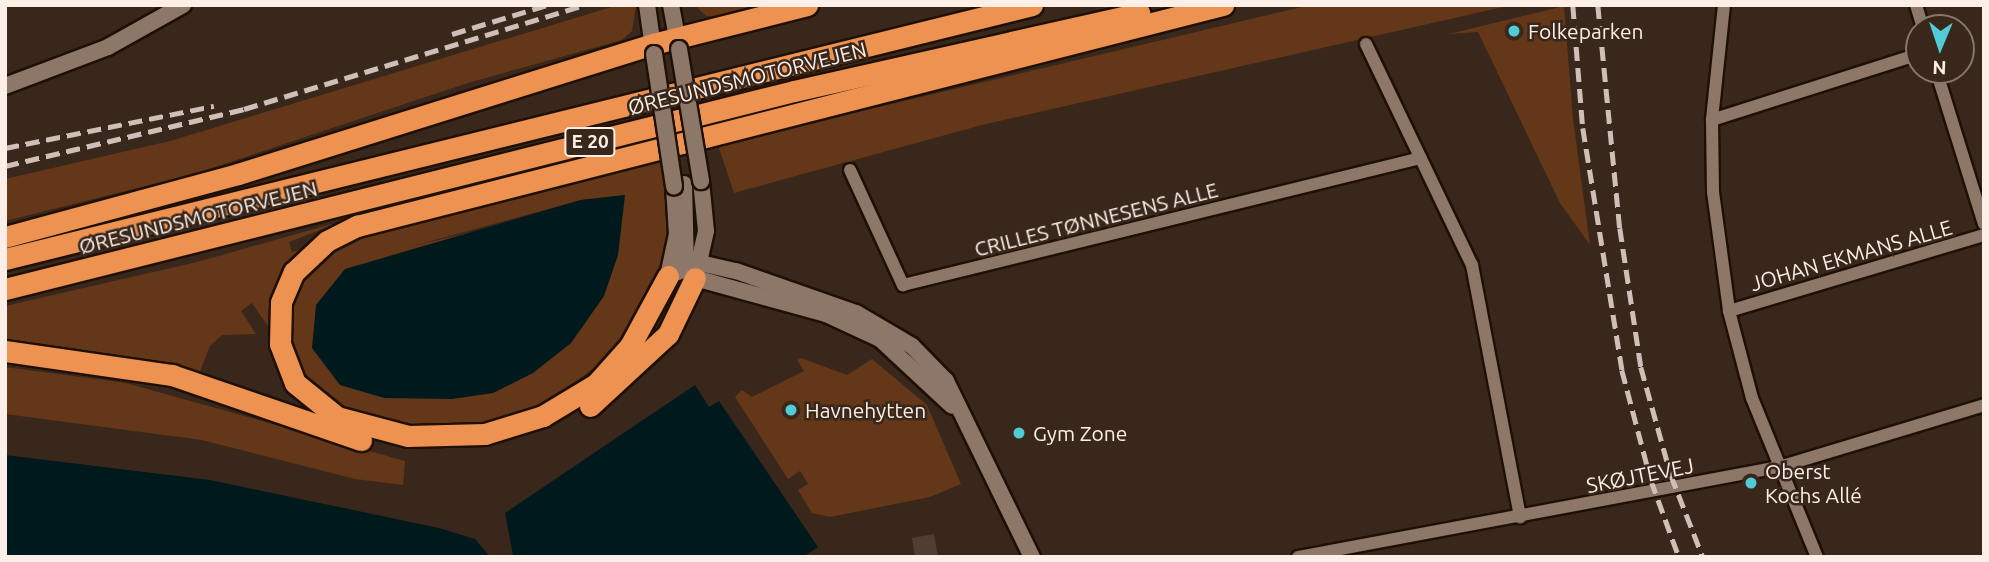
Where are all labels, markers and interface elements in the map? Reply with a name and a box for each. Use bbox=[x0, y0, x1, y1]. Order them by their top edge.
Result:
north arrow bbox=[1905, 14, 1975, 84]
place label: Folkeparken bbox=[1528, 18, 1644, 44]
marker: Folkeparken bbox=[1506, 23, 1522, 39]
street label: ØRESUNDSMOTORVEJEN bbox=[625, 36, 869, 120]
text: N bbox=[1932, 57, 1947, 79]
road number: E 20 bbox=[564, 126, 616, 158]
street label: ØRESUNDSMOTORVEJEN bbox=[76, 175, 320, 259]
street label: CRILLES TØNNESENS ALLE bbox=[972, 177, 1220, 261]
street label: JOHAN EKMANS ALLE bbox=[1747, 214, 1955, 296]
place label: Havnehytten bbox=[805, 397, 926, 423]
marker: Havnehytten bbox=[783, 402, 799, 418]
place label: Gym Zone bbox=[1033, 420, 1127, 446]
marker: Gym Zone bbox=[1011, 425, 1027, 441]
street label: SKØJTEVEJ bbox=[1584, 452, 1696, 498]
place label: Oberst Kochs Allé bbox=[1765, 458, 1862, 508]
marker: Oberst Kochs Allé bbox=[1743, 475, 1759, 491]

